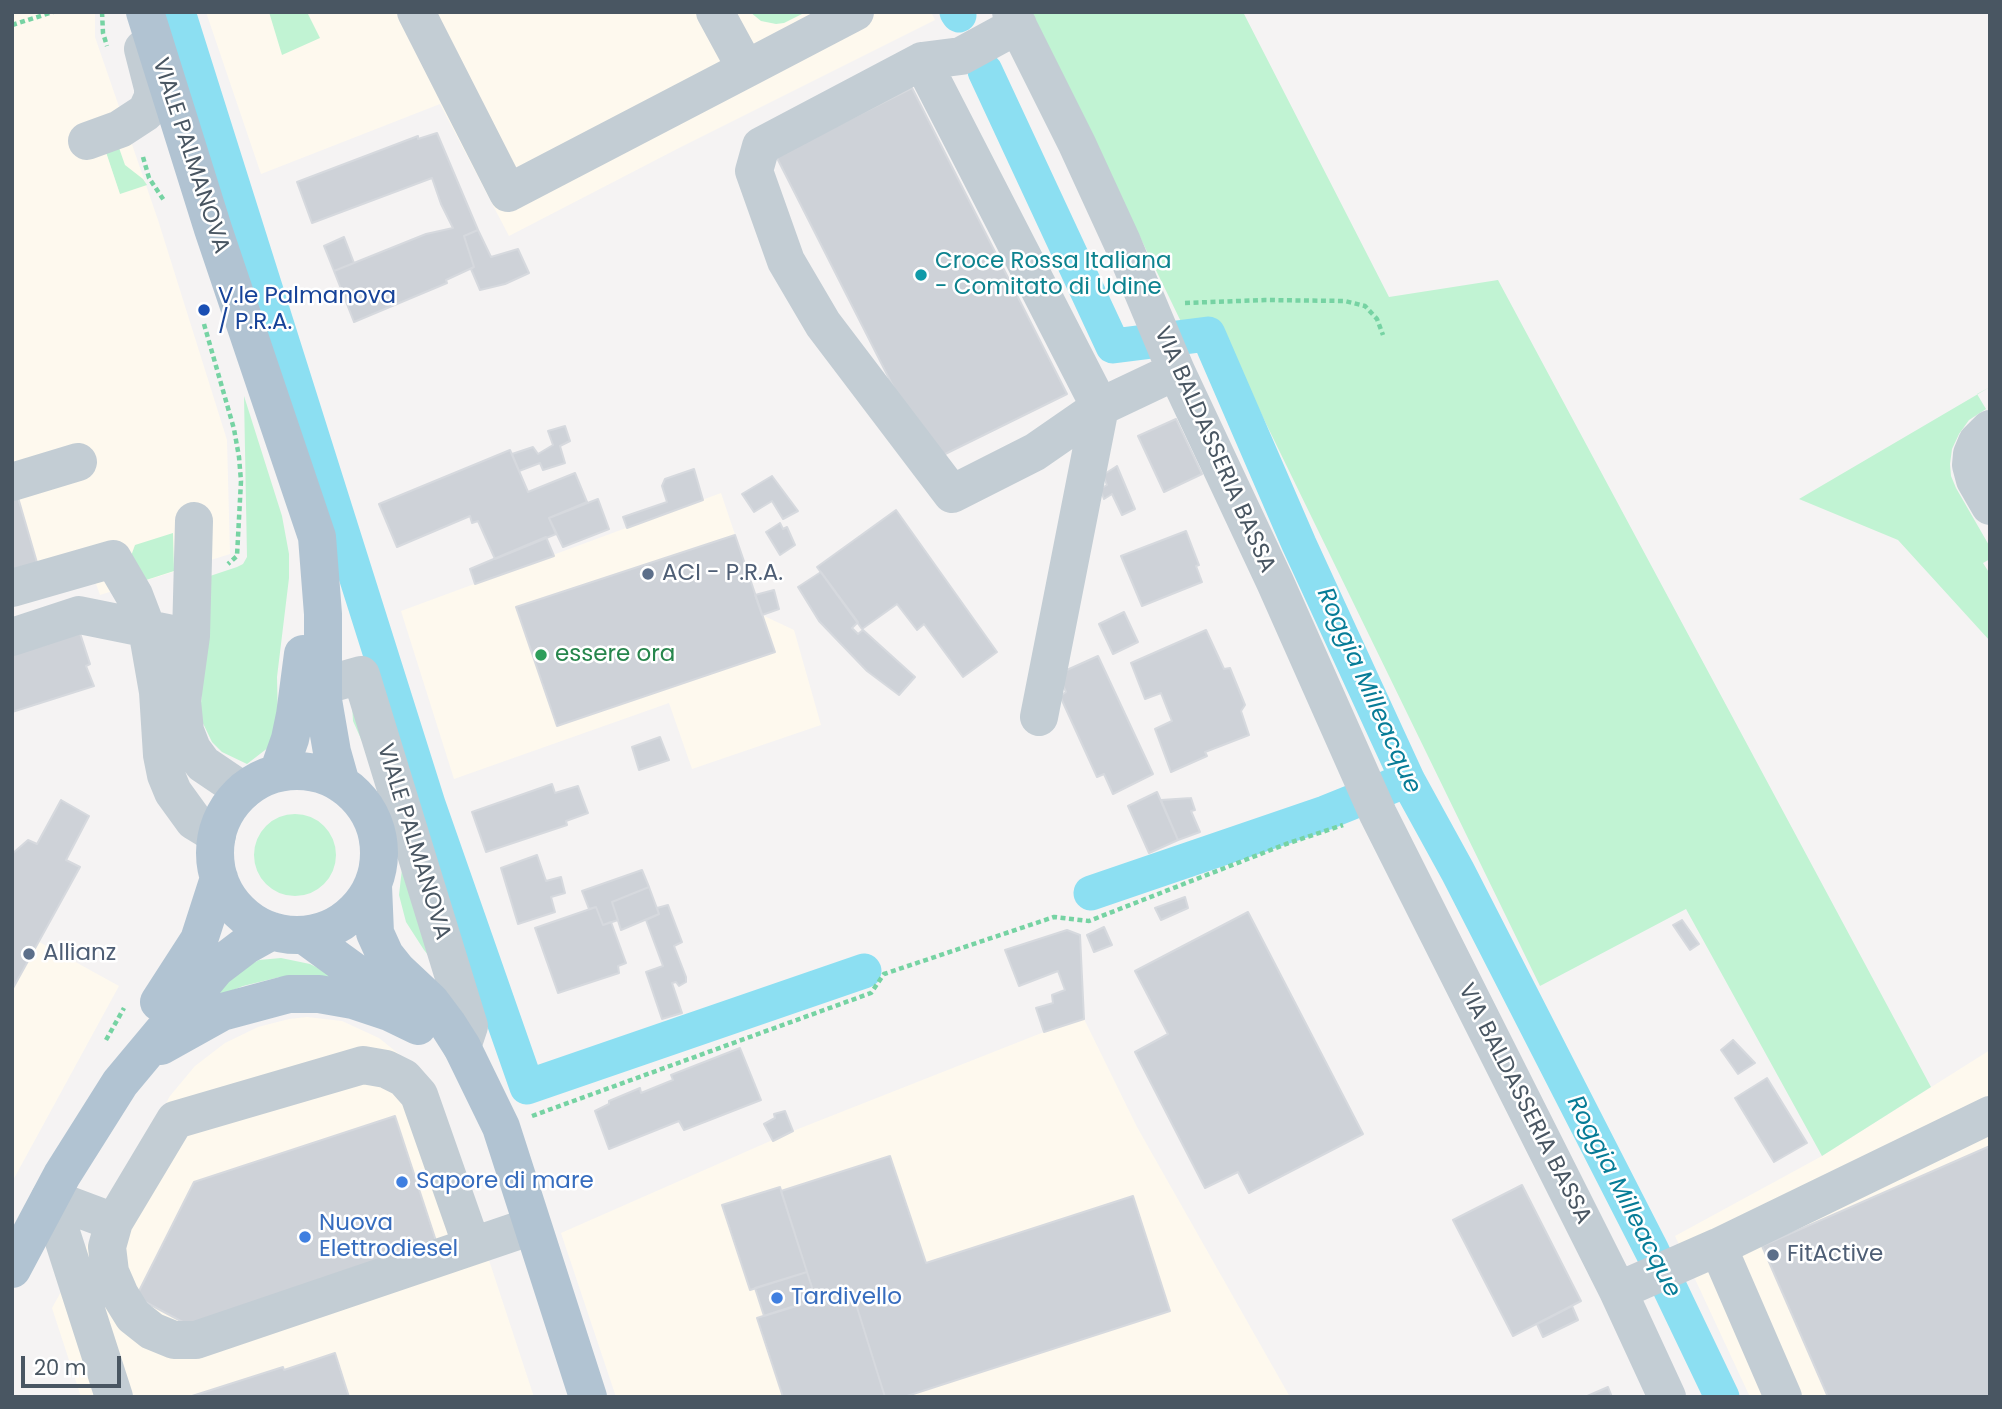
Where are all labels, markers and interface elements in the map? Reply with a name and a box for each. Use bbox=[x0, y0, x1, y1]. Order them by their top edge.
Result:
street label: VIALE PALMANOVA bbox=[145, 55, 235, 257]
place label: Croce Rossa Italiana - Comitato di Udine bbox=[935, 248, 1172, 302]
marker: Croce Rossa Italiana - Comitato di Udine bbox=[913, 267, 929, 283]
place label: V.le Palmanova / P.R.A. bbox=[218, 283, 396, 337]
marker: V.le Palmanova / P.R.A. bbox=[196, 302, 212, 318]
street label: VIA BALDASSERIA BASSA bbox=[1147, 323, 1281, 577]
place label: ACI - P.R.A. bbox=[662, 560, 783, 588]
marker: ACI - P.R.A. bbox=[640, 566, 656, 582]
water label: Roggia Milleacque bbox=[1310, 584, 1426, 798]
place label: essere ora bbox=[555, 641, 675, 669]
marker: essere ora bbox=[533, 647, 549, 663]
street label: VIALE PALMANOVA bbox=[370, 740, 456, 944]
place label: Allianz bbox=[43, 940, 116, 968]
marker: Allianz bbox=[21, 946, 37, 962]
street label: VIA BALDASSERIA BASSA bbox=[1451, 979, 1597, 1229]
water label: Roggia Milleacque bbox=[1560, 1091, 1686, 1303]
place label: Sapore di mare bbox=[416, 1168, 594, 1196]
marker: Sapore di mare bbox=[394, 1174, 410, 1190]
place label: Nuova Elettrodiesel bbox=[319, 1210, 458, 1264]
marker: Nuova Elettrodiesel bbox=[297, 1229, 313, 1245]
place label: FitActive bbox=[1787, 1241, 1883, 1269]
marker: FitActive bbox=[1765, 1247, 1781, 1263]
place label: Tardivello bbox=[791, 1284, 902, 1312]
marker: Tardivello bbox=[769, 1290, 785, 1306]
scale bar bbox=[24, 1342, 124, 1386]
text: 20 m bbox=[34, 1353, 87, 1382]

